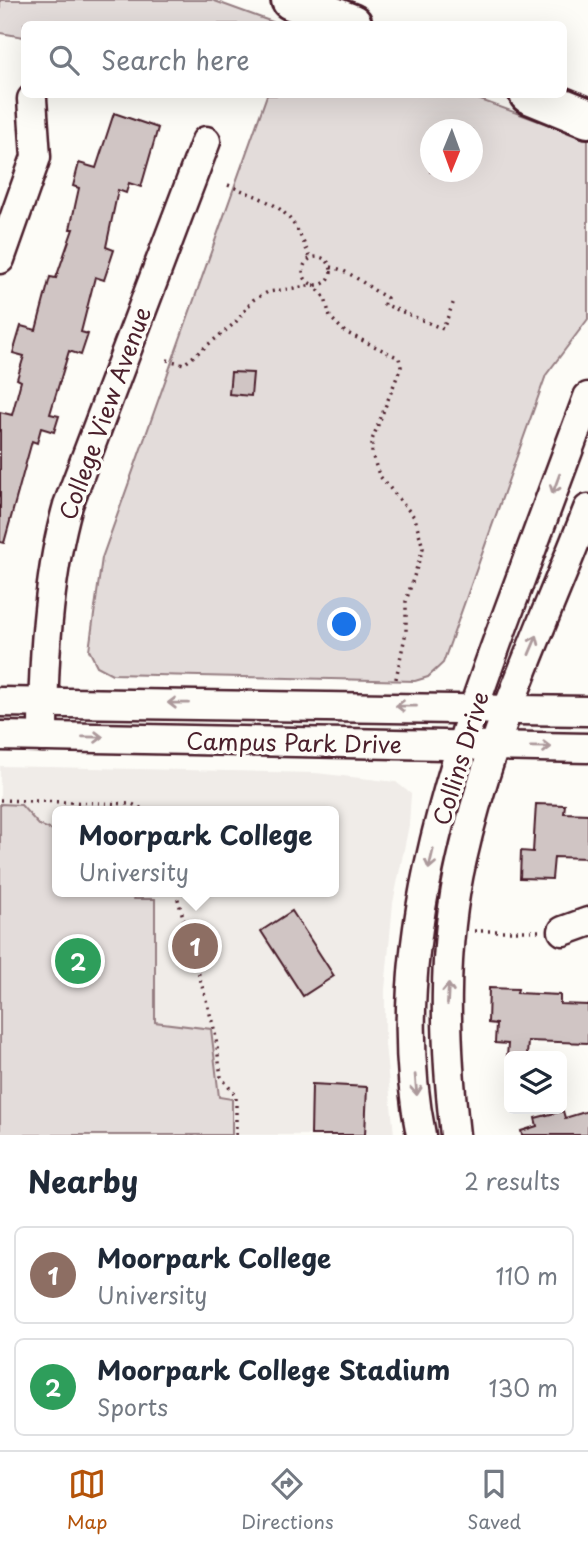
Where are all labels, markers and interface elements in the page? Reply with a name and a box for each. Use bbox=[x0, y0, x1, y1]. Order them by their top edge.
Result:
search box bbox=[21, 21, 567, 98]
text: Search here bbox=[101, 40, 250, 79]
icon: search bbox=[45, 41, 83, 79]
north arrow bbox=[420, 119, 483, 182]
street label: College View Avenue bbox=[49, 302, 159, 524]
one-way arrow bbox=[549, 473, 561, 494]
your location bbox=[327, 607, 361, 641]
one-way arrow bbox=[527, 634, 540, 656]
street label: Collins Drive bbox=[423, 687, 497, 829]
one-way arrow bbox=[167, 696, 190, 710]
one-way arrow bbox=[394, 699, 417, 713]
street label: Campus Park Drive bbox=[186, 723, 402, 761]
one-way arrow bbox=[81, 731, 104, 744]
one-way arrow bbox=[529, 741, 552, 754]
popup bbox=[52, 806, 339, 897]
text: Moorpark College bbox=[78, 815, 313, 854]
one-way arrow bbox=[424, 847, 437, 870]
text: University bbox=[78, 854, 189, 889]
pin: 1 bbox=[172, 920, 218, 972]
pin: 2 bbox=[55, 935, 101, 987]
one-way arrow bbox=[441, 982, 454, 1005]
map controls bbox=[504, 1051, 567, 1114]
button: layers bbox=[504, 1051, 567, 1114]
one-way arrow bbox=[410, 1074, 423, 1096]
text: Nearby bbox=[28, 1158, 138, 1203]
text: 2 results bbox=[464, 1163, 560, 1198]
text: Moorpark College bbox=[97, 1238, 331, 1277]
text: 1 bbox=[48, 1258, 59, 1293]
text: 110 m bbox=[496, 1258, 558, 1293]
text: University bbox=[97, 1277, 207, 1312]
text: Moorpark College Stadium bbox=[97, 1350, 450, 1389]
text: 2 bbox=[45, 1370, 61, 1405]
text: 130 m bbox=[488, 1370, 558, 1405]
text: Sports bbox=[97, 1389, 168, 1424]
tab: Map bbox=[67, 1465, 107, 1535]
tab: Directions bbox=[241, 1465, 334, 1535]
tab: Saved bbox=[467, 1465, 521, 1535]

